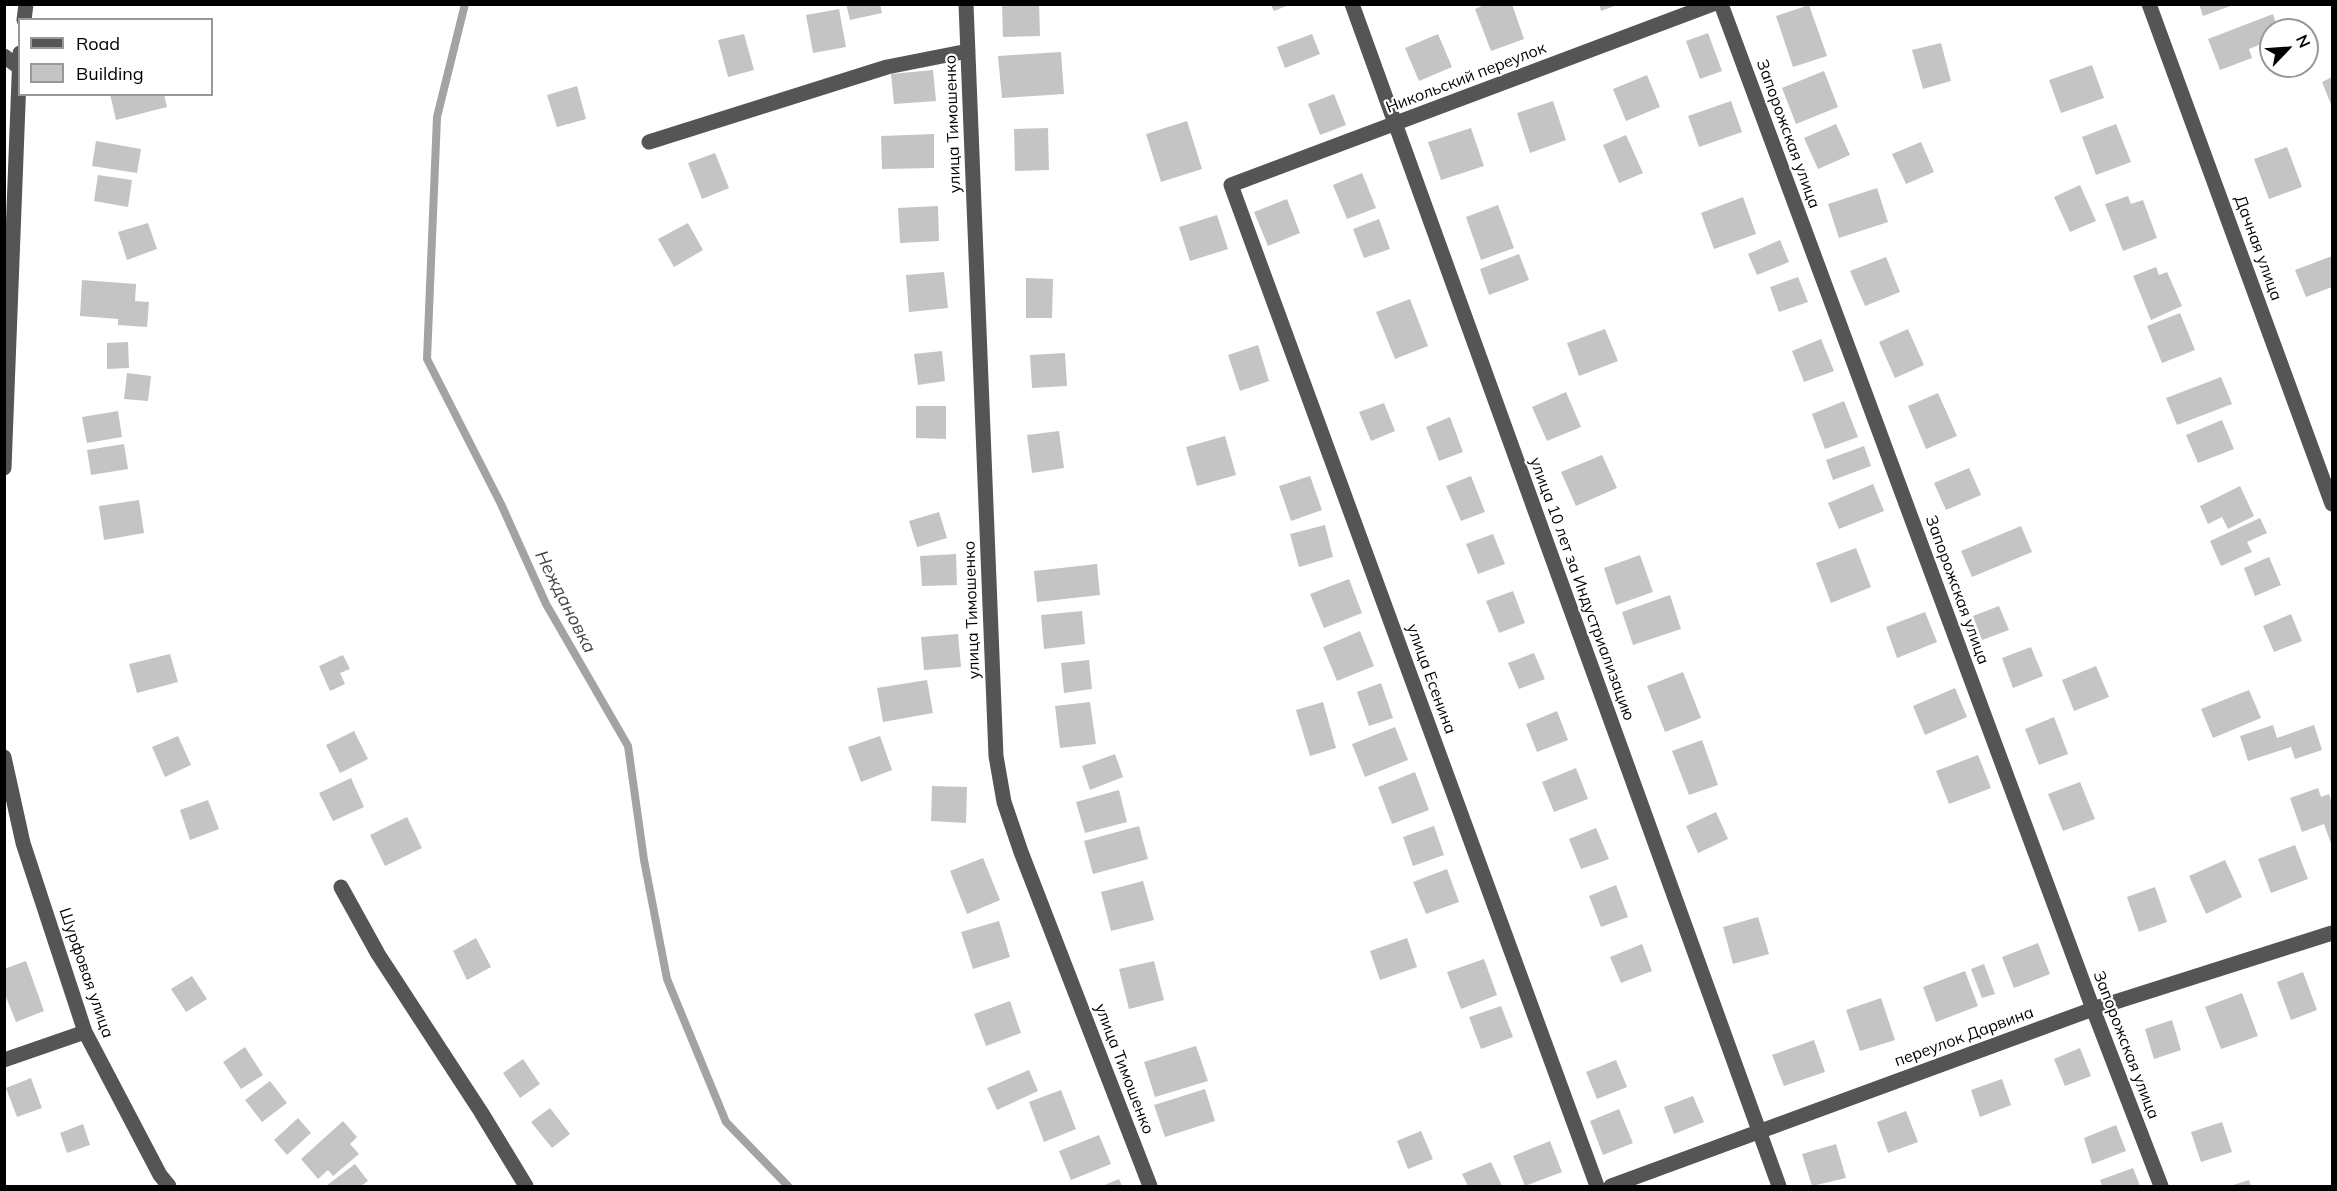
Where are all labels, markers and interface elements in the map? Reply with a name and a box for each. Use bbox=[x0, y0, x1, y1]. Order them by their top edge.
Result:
legend bbox=[18, 18, 213, 96]
north arrow bbox=[2259, 18, 2319, 78]
text: Road bbox=[76, 32, 120, 55]
text: N bbox=[2292, 32, 2315, 51]
street label: Никольский переулок bbox=[1383, 39, 1549, 117]
street label: улица Тимошенко bbox=[941, 55, 965, 193]
street label: Запорожская улица bbox=[1752, 57, 1824, 211]
text: Building bbox=[76, 62, 144, 85]
street label: Дачная улица bbox=[2230, 193, 2286, 303]
street label: улица 10 лет за Индустриализацию bbox=[1525, 455, 1639, 723]
street label: Запорожская улица bbox=[1921, 513, 1993, 667]
street label: улица Тимошенко bbox=[960, 541, 984, 679]
water label: Неждановка bbox=[530, 547, 600, 657]
street label: улица Есенина bbox=[1402, 621, 1460, 737]
street label: Шурфовая улица bbox=[55, 905, 117, 1041]
street label: Запорожская улица bbox=[2089, 968, 2163, 1122]
street label: улица Тимошенко bbox=[1090, 1001, 1158, 1137]
street label: переулок Дарвина bbox=[1892, 1003, 2036, 1071]

